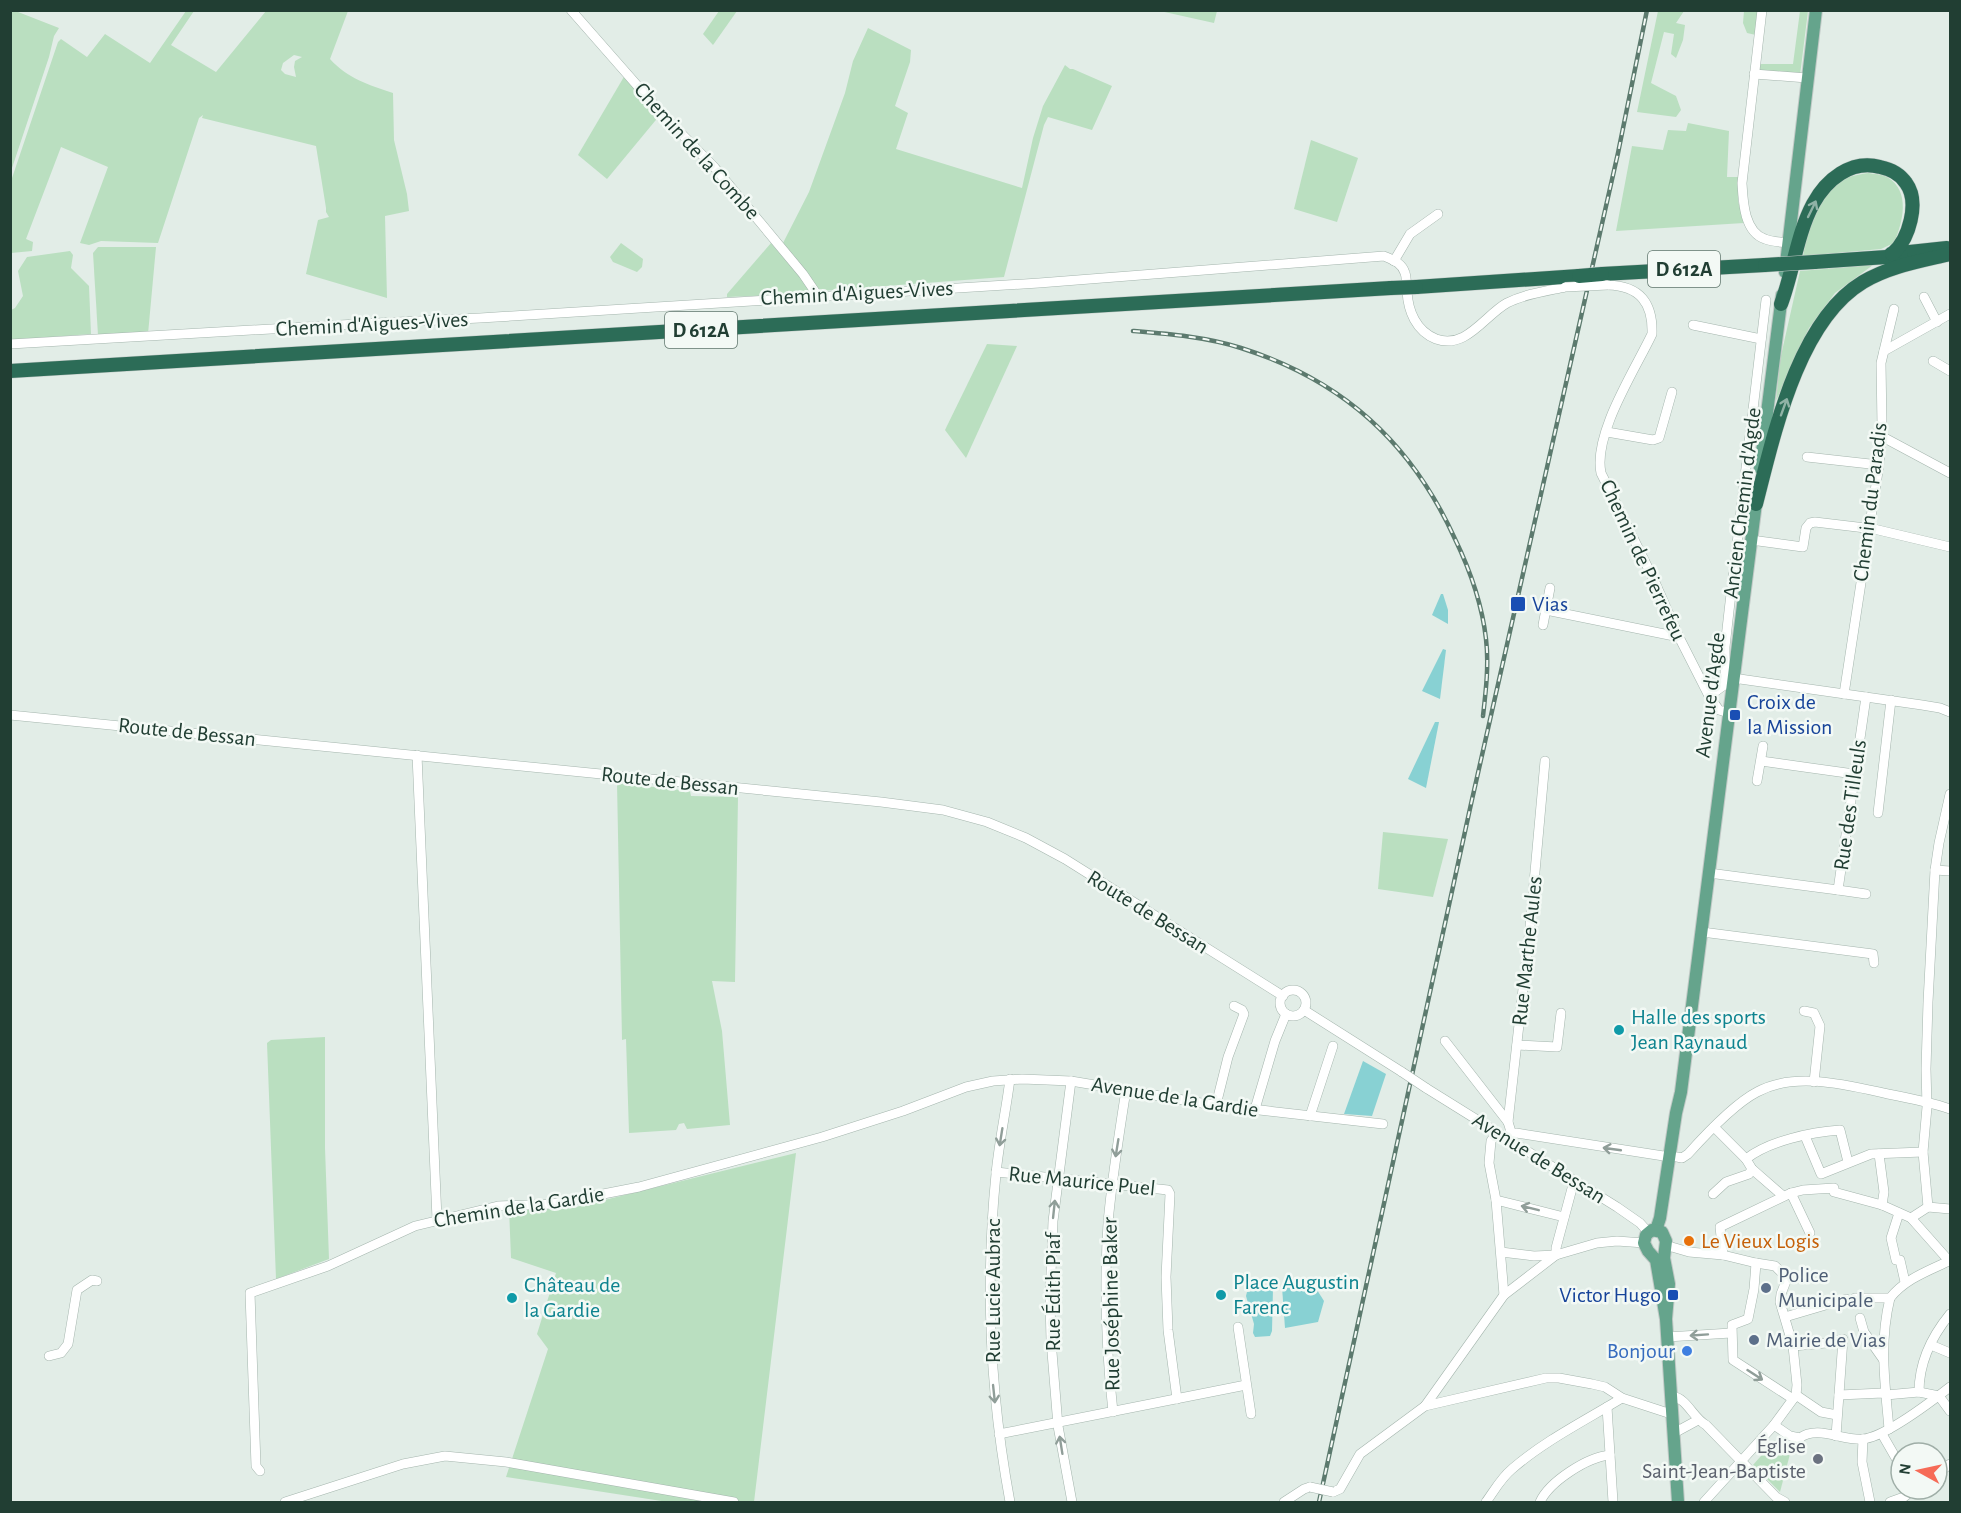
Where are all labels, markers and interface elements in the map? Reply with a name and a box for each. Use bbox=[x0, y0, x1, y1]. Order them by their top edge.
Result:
street label: Chemin de la Combe bbox=[630, 78, 764, 224]
one-way arrow bbox=[1806, 200, 1818, 218]
road number: D 612A bbox=[1648, 251, 1720, 287]
street label: Chemin d'Aigues-Vives bbox=[760, 277, 954, 309]
street label: Chemin d'Aigues-Vives bbox=[275, 308, 469, 340]
road number: D 612A bbox=[665, 312, 737, 348]
one-way arrow bbox=[1779, 398, 1790, 417]
street label: Ancien Chemin d'Agde bbox=[1719, 406, 1765, 600]
street label: Chemin du Paradis bbox=[1849, 421, 1891, 583]
street label: Chemin de Pierrefeu bbox=[1596, 476, 1690, 644]
place label: Vias bbox=[1532, 593, 1568, 615]
marker: Vias bbox=[1509, 595, 1527, 613]
street label: Avenue d'Agde bbox=[1691, 631, 1729, 759]
place label: Croix de la Mission bbox=[1747, 691, 1832, 738]
marker: Croix de la Mission bbox=[1728, 708, 1742, 722]
street label: Route de Bessan bbox=[117, 714, 257, 750]
street label: Rue des Tilleuls bbox=[1830, 738, 1870, 872]
street label: Route de Bessan bbox=[600, 763, 740, 799]
street label: Route de Bessan bbox=[1083, 866, 1213, 958]
street label: Rue Marthe Aules bbox=[1508, 875, 1546, 1027]
place label: Halle des sports Jean Raynaud bbox=[1631, 1006, 1766, 1053]
marker: Halle des sports Jean Raynaud bbox=[1612, 1023, 1626, 1037]
street label: Avenue de la Gardie bbox=[1090, 1073, 1260, 1121]
street label: Avenue de Bessan bbox=[1469, 1108, 1609, 1208]
one-way arrow bbox=[996, 1127, 1007, 1146]
one-way arrow bbox=[1111, 1137, 1122, 1157]
one-way arrow bbox=[1602, 1143, 1622, 1154]
street label: Rue Maurice Puel bbox=[1007, 1162, 1157, 1200]
street label: Chemin de la Gardie bbox=[432, 1183, 606, 1231]
one-way arrow bbox=[1049, 1199, 1060, 1219]
one-way arrow bbox=[1521, 1202, 1540, 1214]
street label: Rue Joséphine Baker bbox=[1098, 1217, 1124, 1391]
street label: Rue Lucie Aubrac bbox=[982, 1218, 1004, 1363]
place label: Le Vieux Logis bbox=[1701, 1230, 1820, 1252]
street label: Rue Édith Piaf bbox=[1041, 1231, 1064, 1351]
marker: Le Vieux Logis bbox=[1682, 1234, 1696, 1248]
place label: Police Municipale bbox=[1778, 1264, 1873, 1311]
place label: Place Augustin Farenc bbox=[1233, 1271, 1360, 1318]
place label: Château de la Gardie bbox=[524, 1274, 620, 1321]
marker: Police Municipale bbox=[1759, 1281, 1773, 1295]
place label: Victor Hugo bbox=[1559, 1284, 1661, 1306]
marker: Place Augustin Farenc bbox=[1214, 1288, 1228, 1302]
marker: Victor Hugo bbox=[1666, 1288, 1680, 1302]
marker: Château de la Gardie bbox=[505, 1291, 519, 1305]
place label: Mairie de Vias bbox=[1766, 1329, 1886, 1351]
one-way arrow bbox=[1690, 1330, 1710, 1341]
marker: Mairie de Vias bbox=[1747, 1333, 1761, 1347]
place label: Bonjour bbox=[1607, 1340, 1675, 1362]
marker: Bonjour bbox=[1680, 1344, 1694, 1358]
one-way arrow bbox=[1746, 1369, 1763, 1381]
one-way arrow bbox=[989, 1384, 1000, 1404]
place label: Église Saint-Jean-Baptiste bbox=[1642, 1434, 1806, 1482]
one-way arrow bbox=[1055, 1436, 1066, 1455]
north arrow bbox=[1889, 1441, 1949, 1501]
marker: Église Saint-Jean-Baptiste bbox=[1811, 1452, 1825, 1466]
text: N bbox=[1896, 1462, 1914, 1476]

